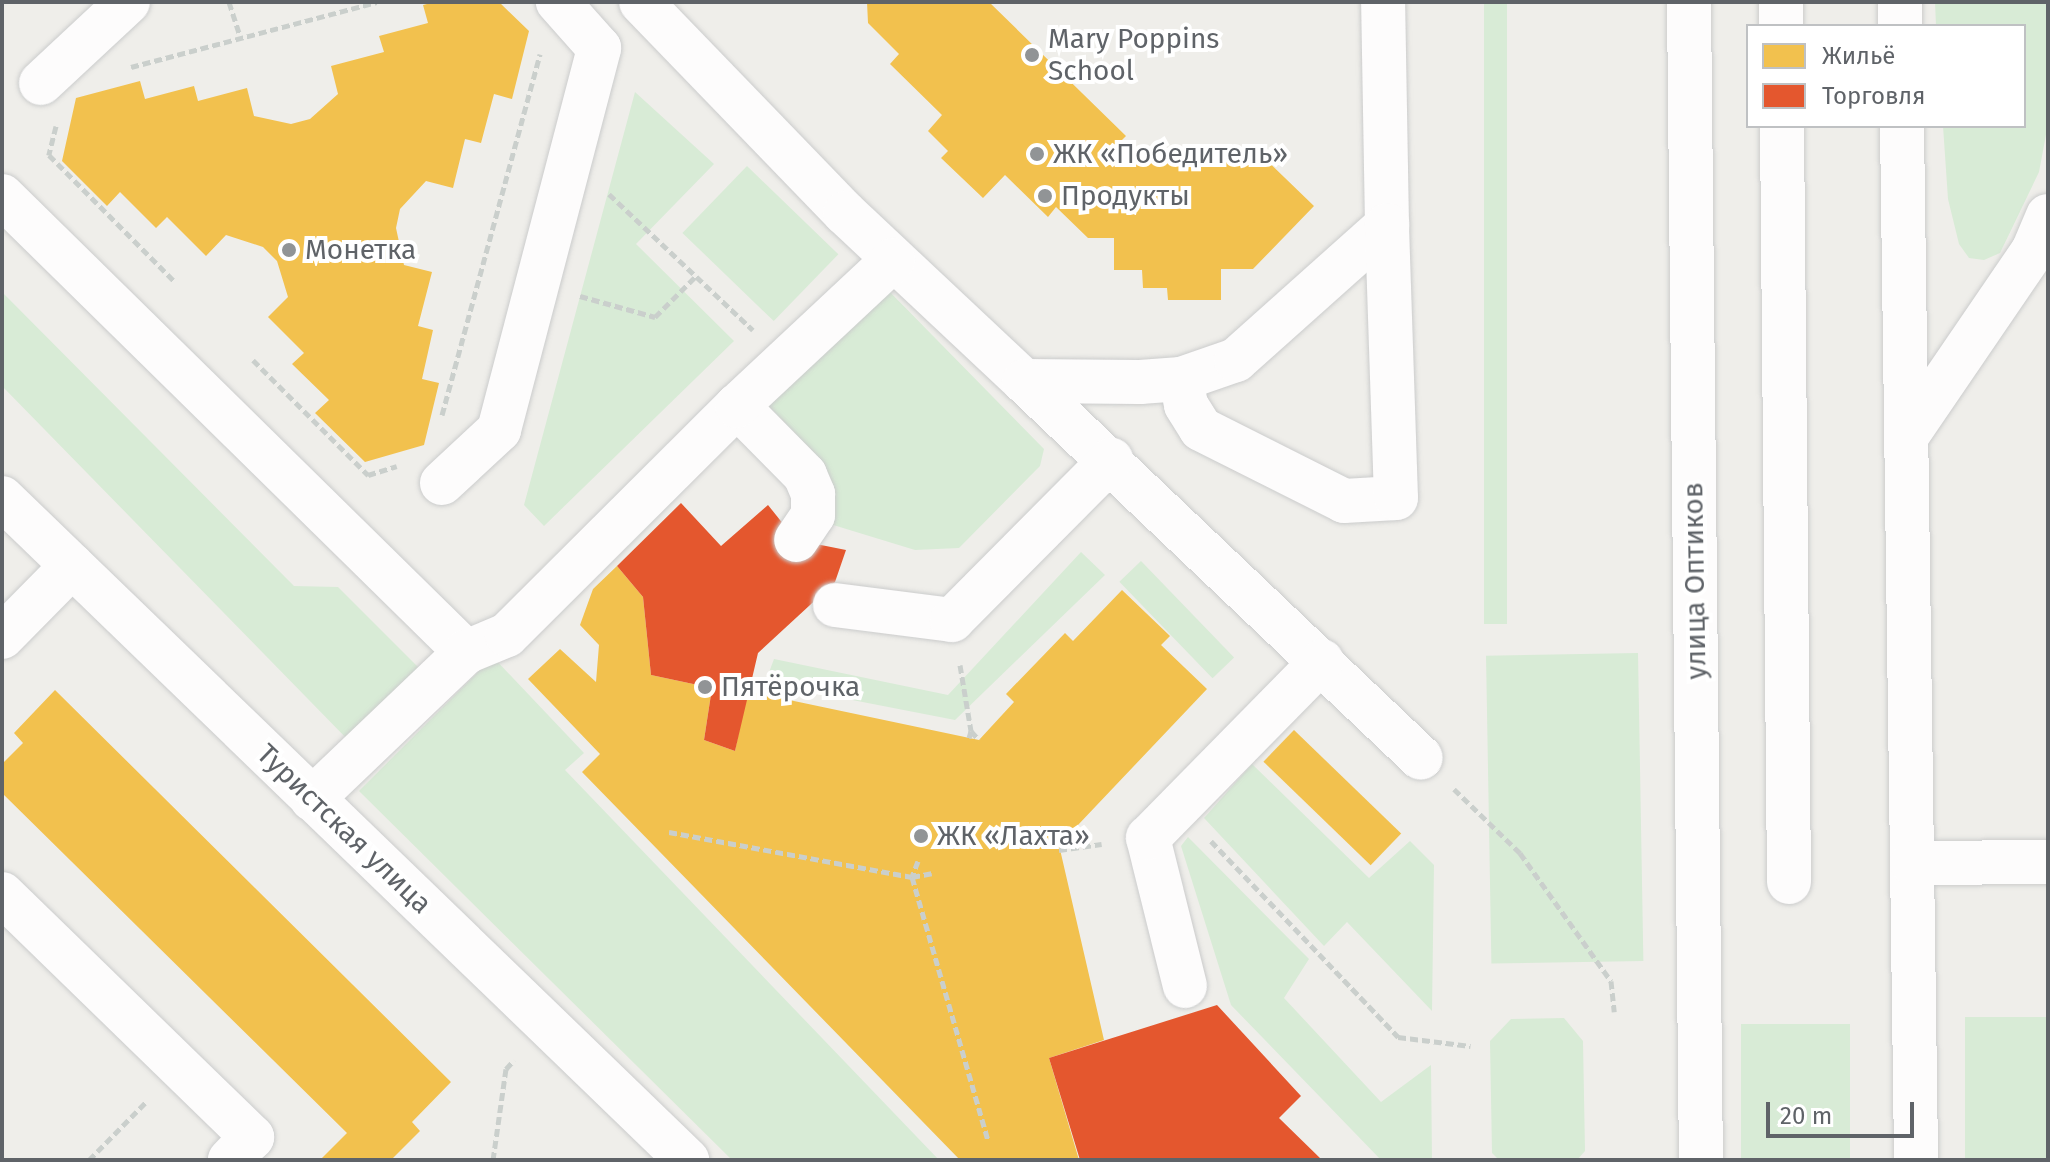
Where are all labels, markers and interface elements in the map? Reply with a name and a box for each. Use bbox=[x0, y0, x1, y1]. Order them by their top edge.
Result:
place label: Mary Poppins School bbox=[1048, 22, 1219, 88]
legend bbox=[1746, 24, 2026, 128]
text: Жильё bbox=[1822, 42, 1895, 70]
marker: Mary Poppins School bbox=[1023, 46, 1041, 64]
text: Торговля bbox=[1822, 82, 1925, 110]
place label: ЖК «Победитель» bbox=[1053, 137, 1288, 171]
marker: ЖК «Победитель» bbox=[1028, 145, 1046, 163]
place label: Продукты bbox=[1061, 179, 1190, 213]
marker: Продукты bbox=[1036, 187, 1054, 205]
place label: Монетка bbox=[305, 233, 416, 267]
marker: Монетка bbox=[280, 241, 298, 259]
street label: улица Оптиков bbox=[1676, 482, 1714, 680]
place label: Пятёрочка bbox=[721, 670, 860, 704]
marker: Пятёрочка bbox=[696, 678, 714, 696]
street label: Туристская улица bbox=[250, 737, 438, 921]
place label: ЖК «Лахта» bbox=[937, 819, 1090, 853]
marker: ЖК «Лахта» bbox=[912, 827, 930, 845]
scale bar bbox=[1770, 1086, 1918, 1136]
text: 20 m bbox=[1780, 1102, 1832, 1130]

